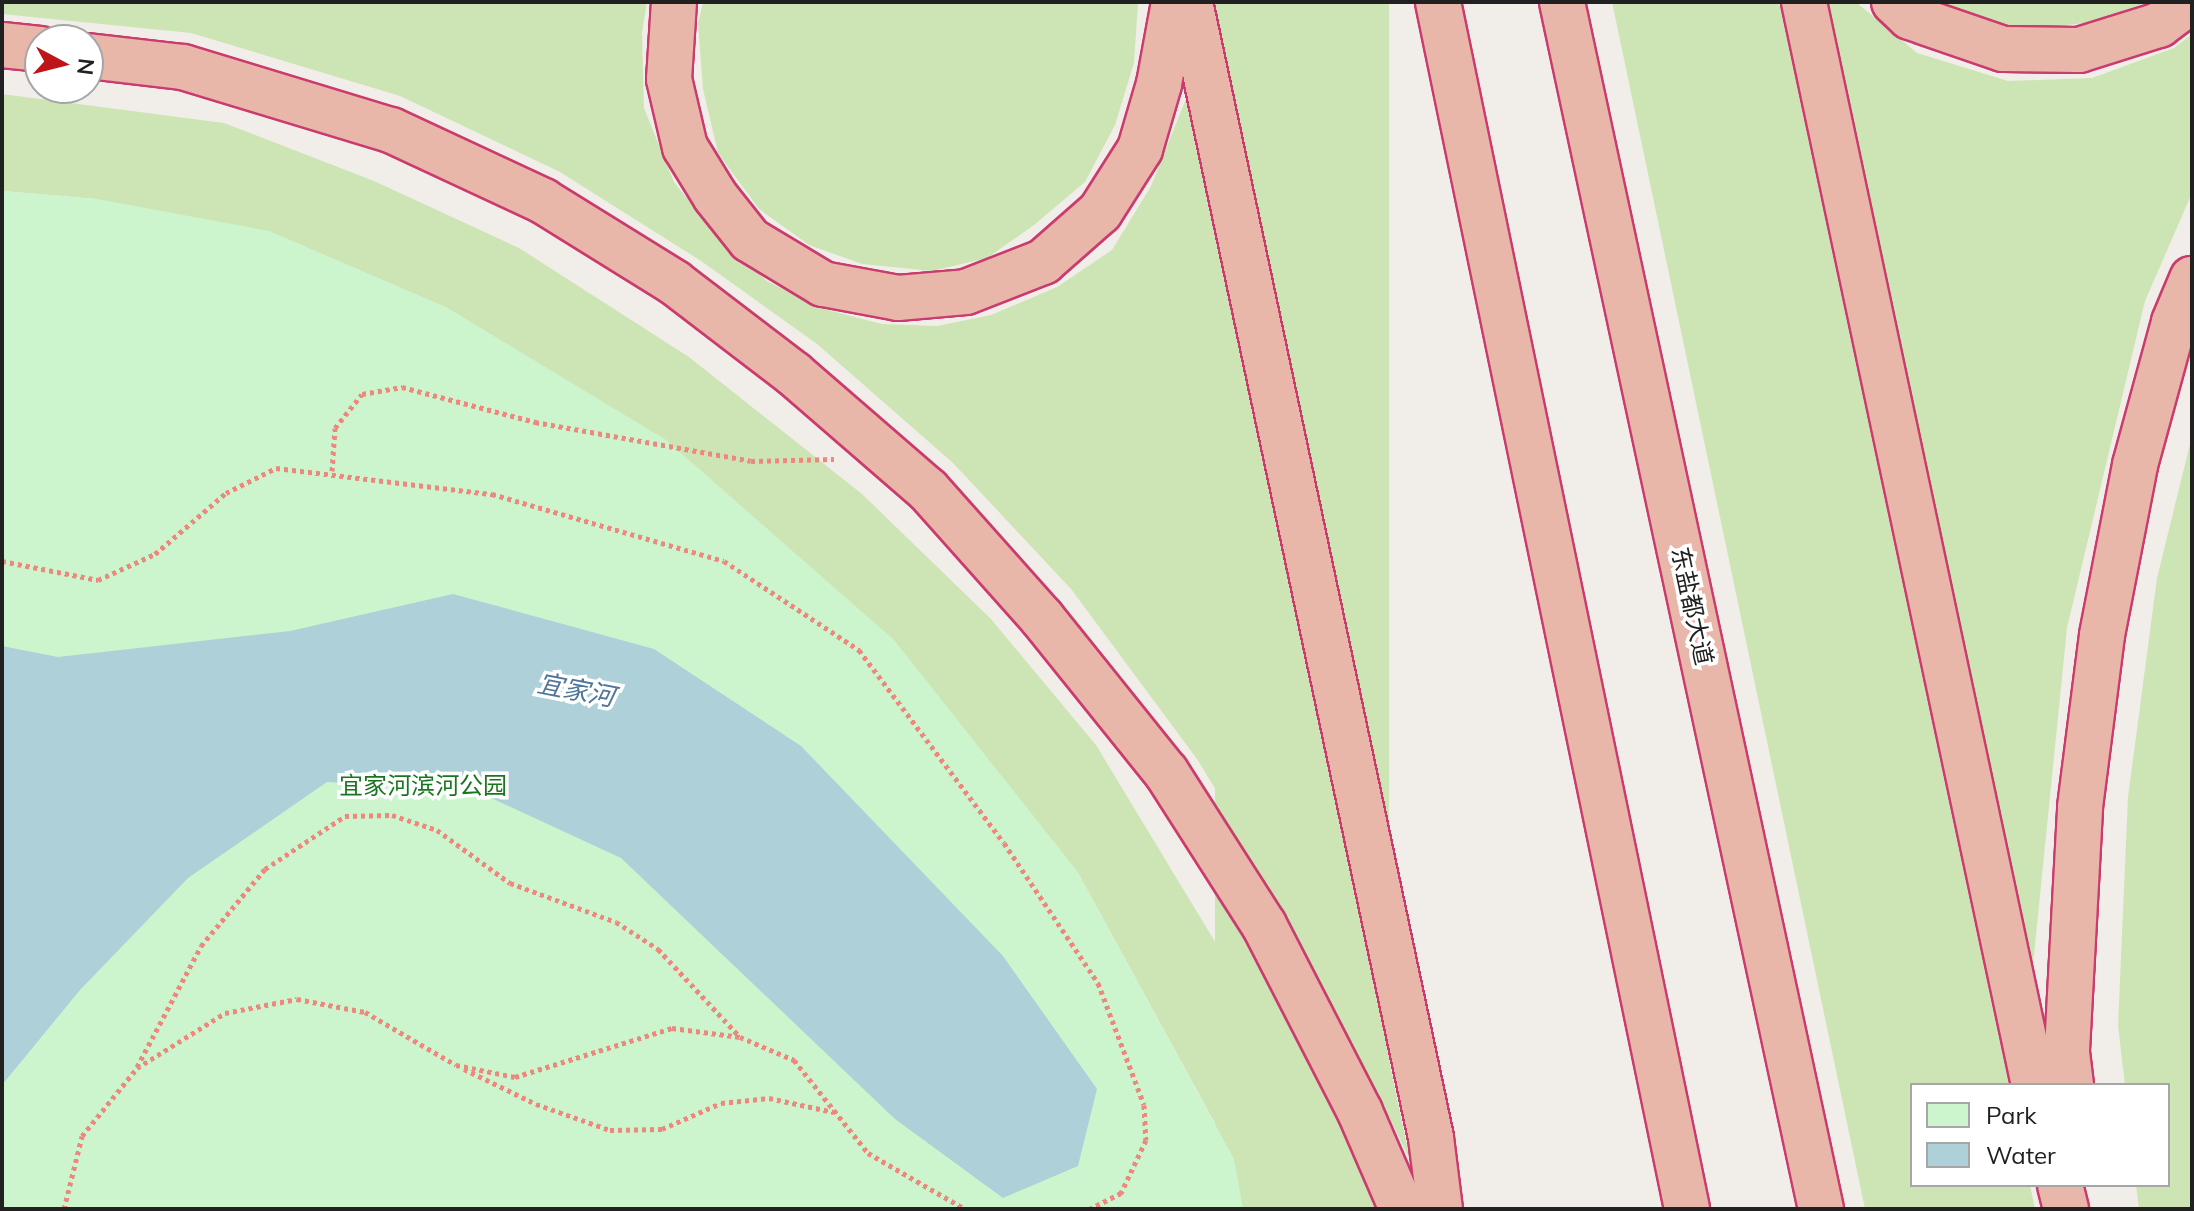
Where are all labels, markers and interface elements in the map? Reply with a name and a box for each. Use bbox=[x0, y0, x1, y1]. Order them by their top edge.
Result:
north arrow bbox=[24, 24, 104, 104]
text: N bbox=[71, 57, 101, 77]
street label: 东盐都大道 bbox=[1665, 544, 1719, 668]
water label: 宜家河 bbox=[535, 667, 617, 713]
park label: 宜家河滨河公园 bbox=[339, 772, 507, 800]
legend bbox=[1910, 1083, 2170, 1187]
text: Park bbox=[1986, 1100, 2037, 1130]
text: Water bbox=[1986, 1140, 2056, 1170]

